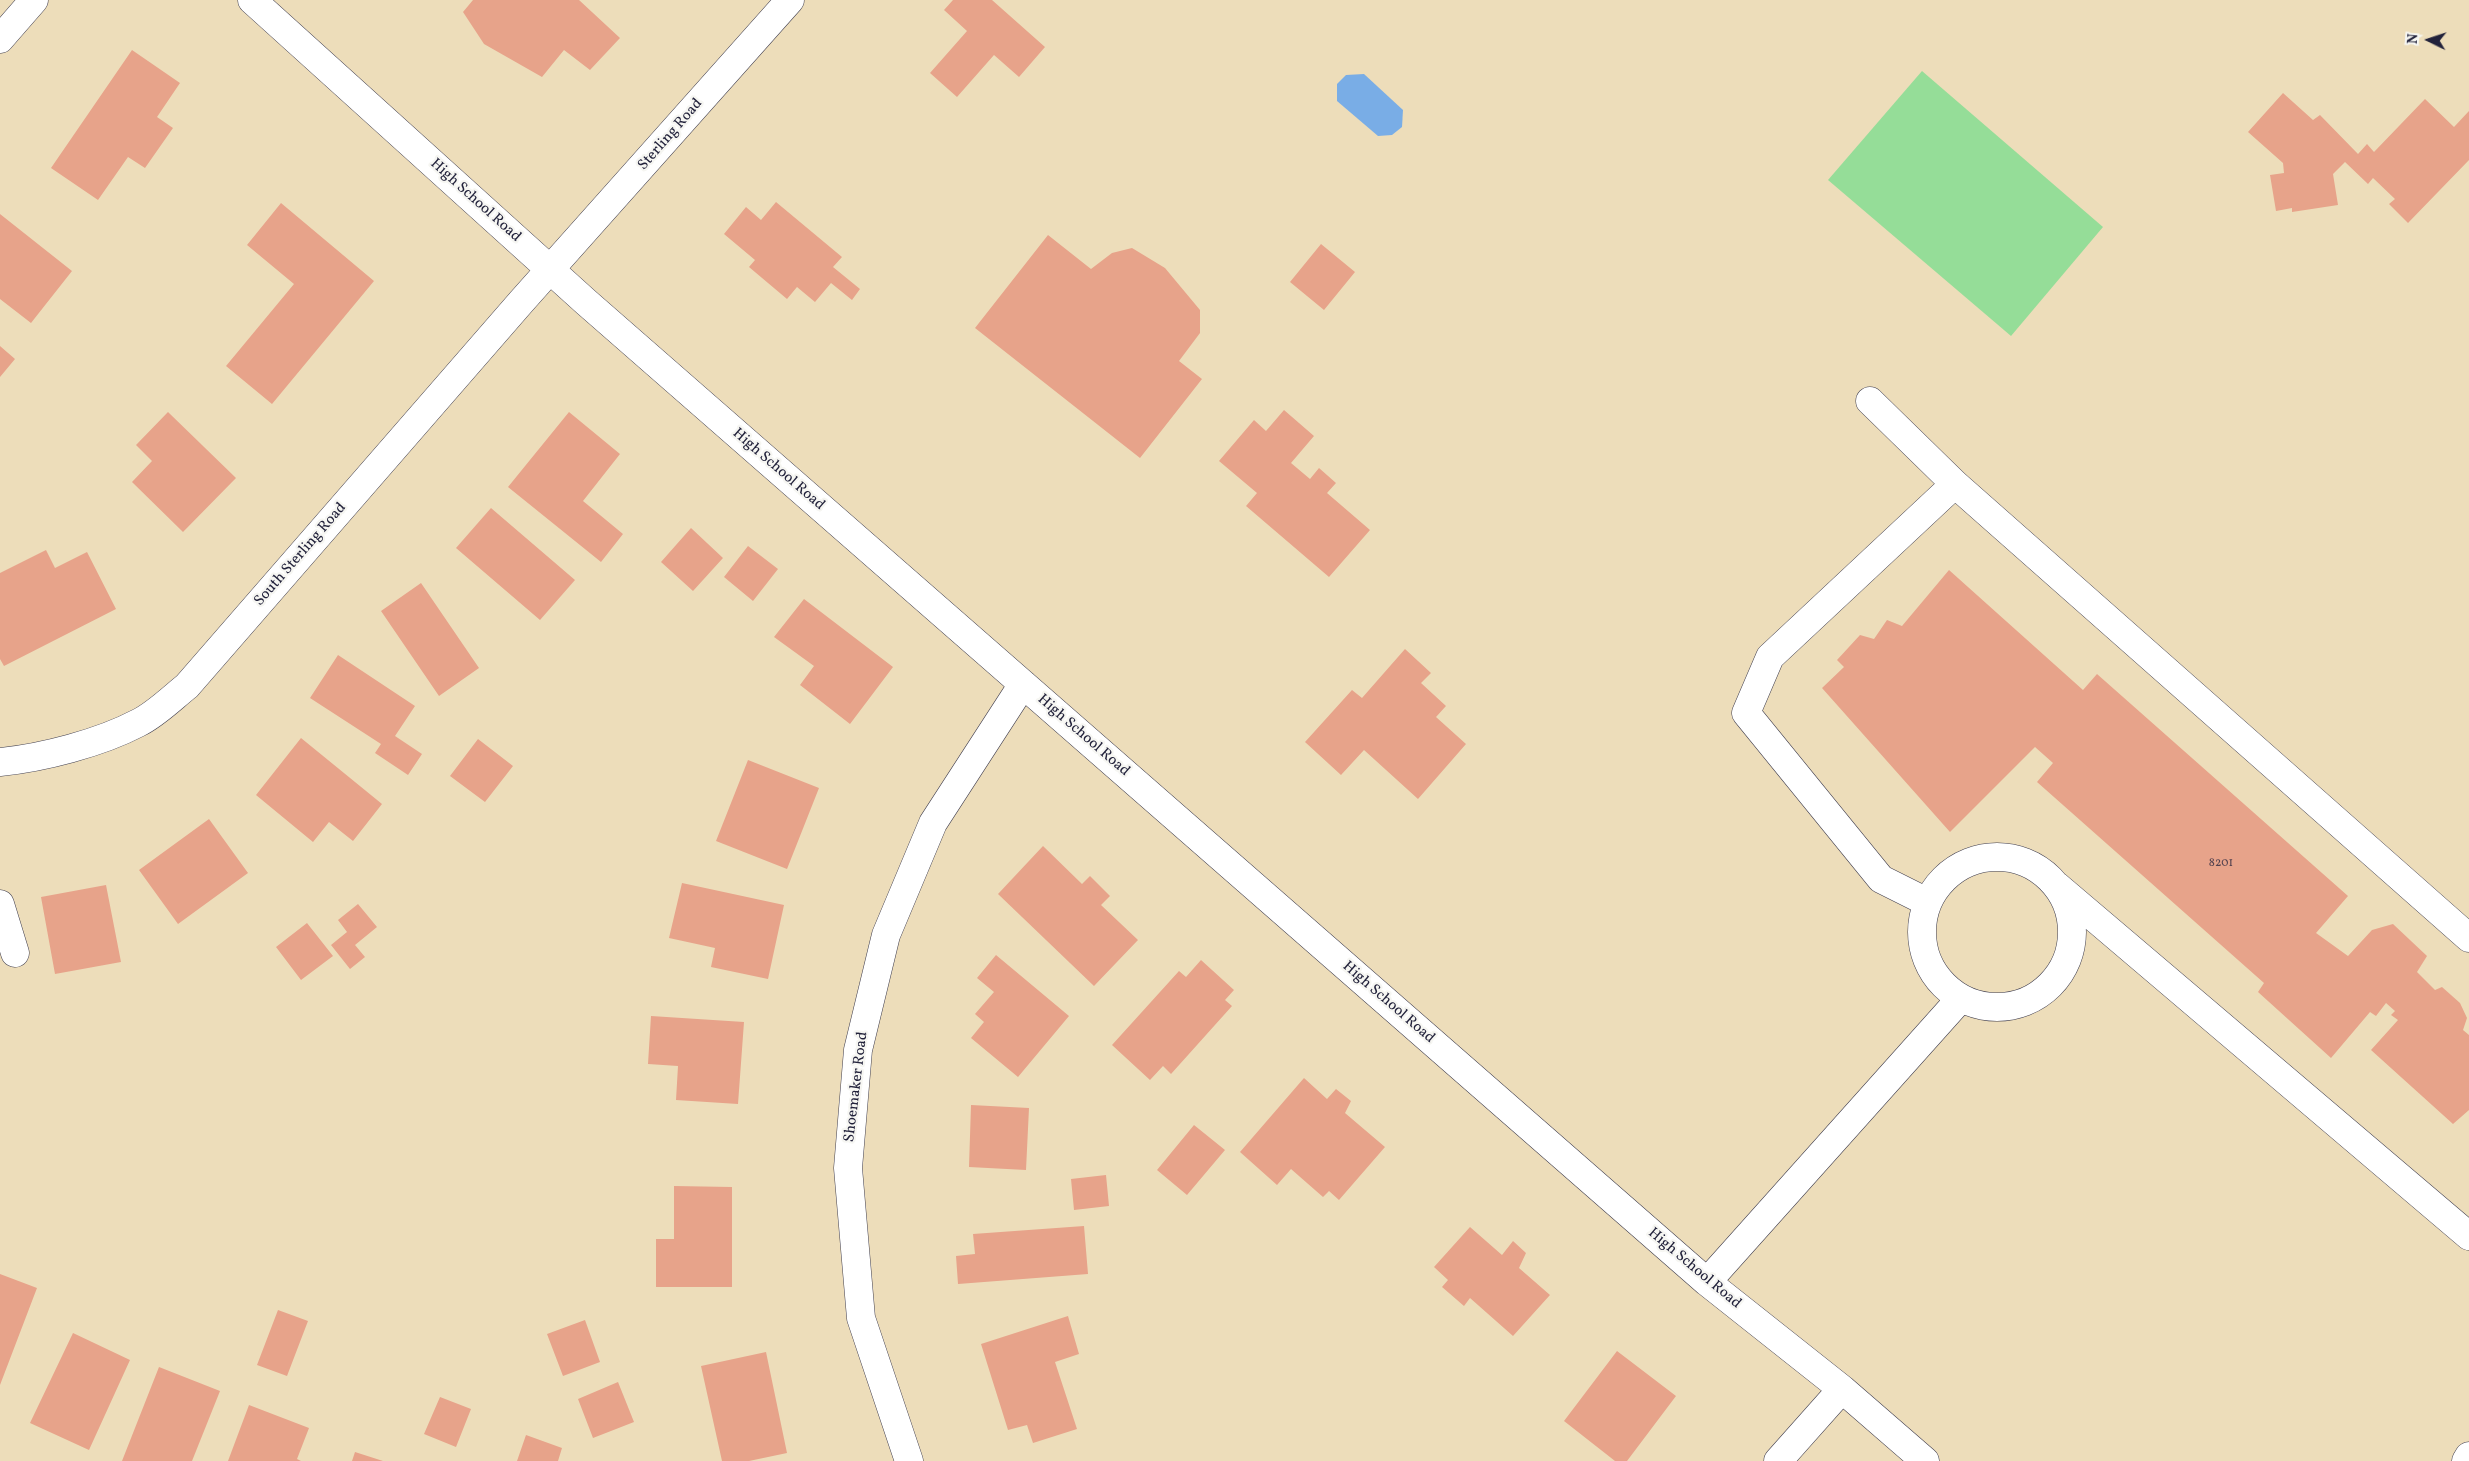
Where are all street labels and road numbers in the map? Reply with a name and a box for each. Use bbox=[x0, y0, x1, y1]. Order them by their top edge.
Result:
street label: Sterling Road bbox=[635, 95, 707, 175]
street label: High School Road bbox=[426, 155, 524, 247]
street label: High School Road bbox=[728, 425, 828, 515]
street label: South Sterling Road bbox=[251, 500, 351, 610]
street label: High School Road bbox=[1033, 691, 1133, 781]
street label: High School Road bbox=[1338, 958, 1438, 1048]
street label: Shoemaker Road bbox=[841, 1031, 873, 1143]
street label: High School Road bbox=[1644, 1225, 1744, 1313]

